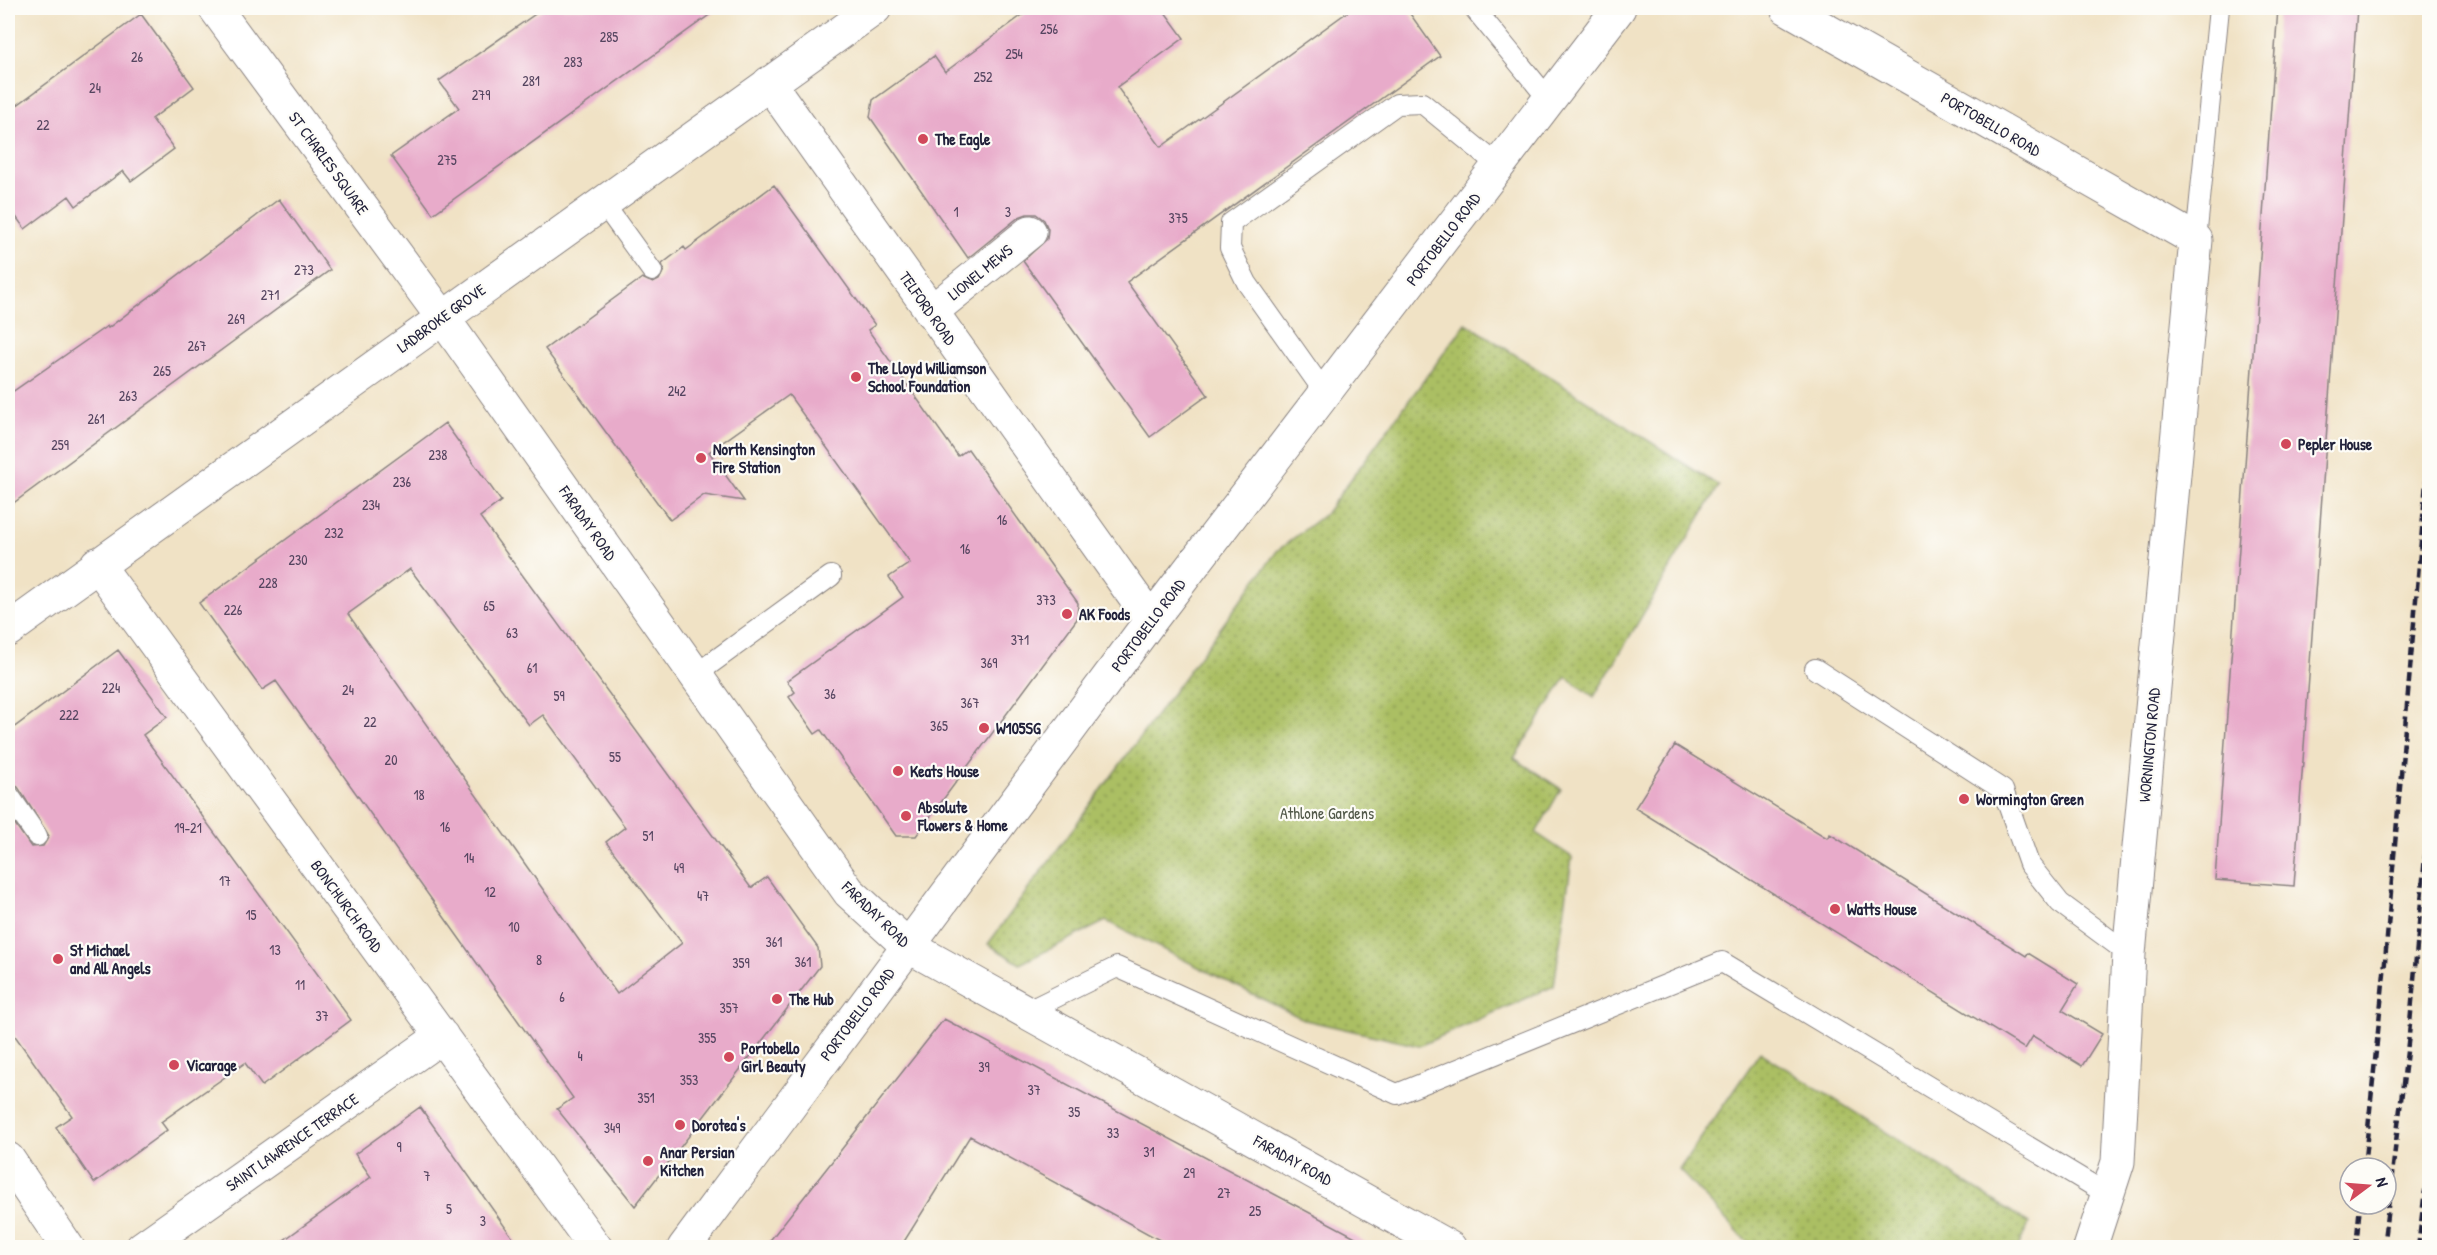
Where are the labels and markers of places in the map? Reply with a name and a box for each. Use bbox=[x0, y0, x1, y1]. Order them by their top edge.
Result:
place label: The Eagle bbox=[934, 128, 991, 151]
marker: The Eagle bbox=[916, 132, 930, 146]
place label: The Lloyd Williamson School Foundation bbox=[867, 357, 987, 397]
marker: The Lloyd Williamson School Foundation bbox=[849, 370, 863, 384]
place label: Pepler House bbox=[2298, 433, 2373, 456]
marker: Pepler House bbox=[2279, 437, 2293, 451]
place label: North Kensington Fire Station bbox=[712, 438, 815, 478]
marker: North Kensington Fire Station bbox=[694, 451, 708, 465]
place label: AK Foods bbox=[1079, 603, 1131, 625]
marker: AK Foods bbox=[1060, 607, 1074, 621]
place label: W105SG bbox=[996, 717, 1041, 739]
marker: W105SG bbox=[977, 721, 991, 735]
place label: Keats House bbox=[910, 760, 980, 782]
marker: Keats House bbox=[891, 764, 905, 778]
place label: Wormington Green bbox=[1976, 788, 2084, 811]
marker: Wormington Green bbox=[1957, 792, 1971, 806]
place label: Absolute Flowers & Home bbox=[917, 796, 1008, 836]
marker: Absolute Flowers & Home bbox=[899, 809, 913, 823]
place label: Watts House bbox=[1847, 898, 1917, 920]
marker: Watts House bbox=[1828, 902, 1842, 916]
place label: St Michael and All Angels bbox=[70, 939, 152, 980]
marker: St Michael and All Angels bbox=[51, 952, 65, 966]
place label: The Hub bbox=[788, 988, 834, 1010]
marker: The Hub bbox=[770, 992, 784, 1006]
place label: Portobello Girl Beauty bbox=[741, 1037, 806, 1078]
marker: Portobello Girl Beauty bbox=[722, 1050, 736, 1064]
place label: Vicarage bbox=[186, 1054, 238, 1077]
marker: Vicarage bbox=[167, 1058, 181, 1072]
place label: Dorotea's bbox=[692, 1114, 746, 1136]
marker: Dorotea's bbox=[673, 1118, 687, 1132]
place label: Anar Persian Kitchen bbox=[660, 1141, 735, 1181]
marker: Anar Persian Kitchen bbox=[641, 1154, 655, 1168]

